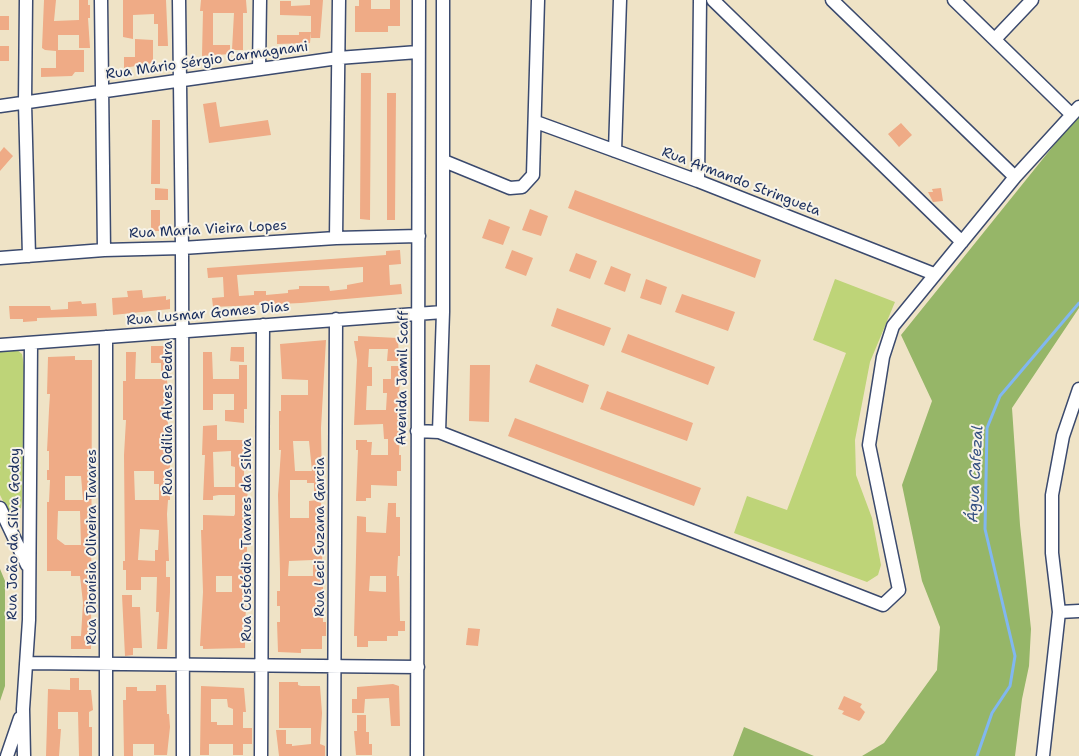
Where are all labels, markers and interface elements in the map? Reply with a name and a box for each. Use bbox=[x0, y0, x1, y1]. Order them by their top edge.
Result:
street label: Rua Mário Sérgio Carmagnani bbox=[105, 38, 309, 84]
street label: Rua Armando Stringueta bbox=[659, 144, 823, 220]
street label: Rua Maria Vieira Lopes bbox=[129, 217, 287, 243]
street label: Rua Lusmar Gomes Dias bbox=[126, 299, 290, 329]
street label: Avenida Jamil Scaff bbox=[393, 310, 413, 446]
street label: Rua Odília Alves Pedra bbox=[160, 341, 176, 495]
water label: Água Cafezal bbox=[964, 425, 988, 523]
street label: Rua Custódio Tavares da Silva bbox=[239, 438, 255, 642]
street label: Rua João da Silva Godoy bbox=[4, 448, 24, 620]
street label: Rua Dionísia Oliveira Tavares bbox=[84, 449, 100, 645]
street label: Rua Leci Suzana Garcia bbox=[312, 457, 328, 617]

